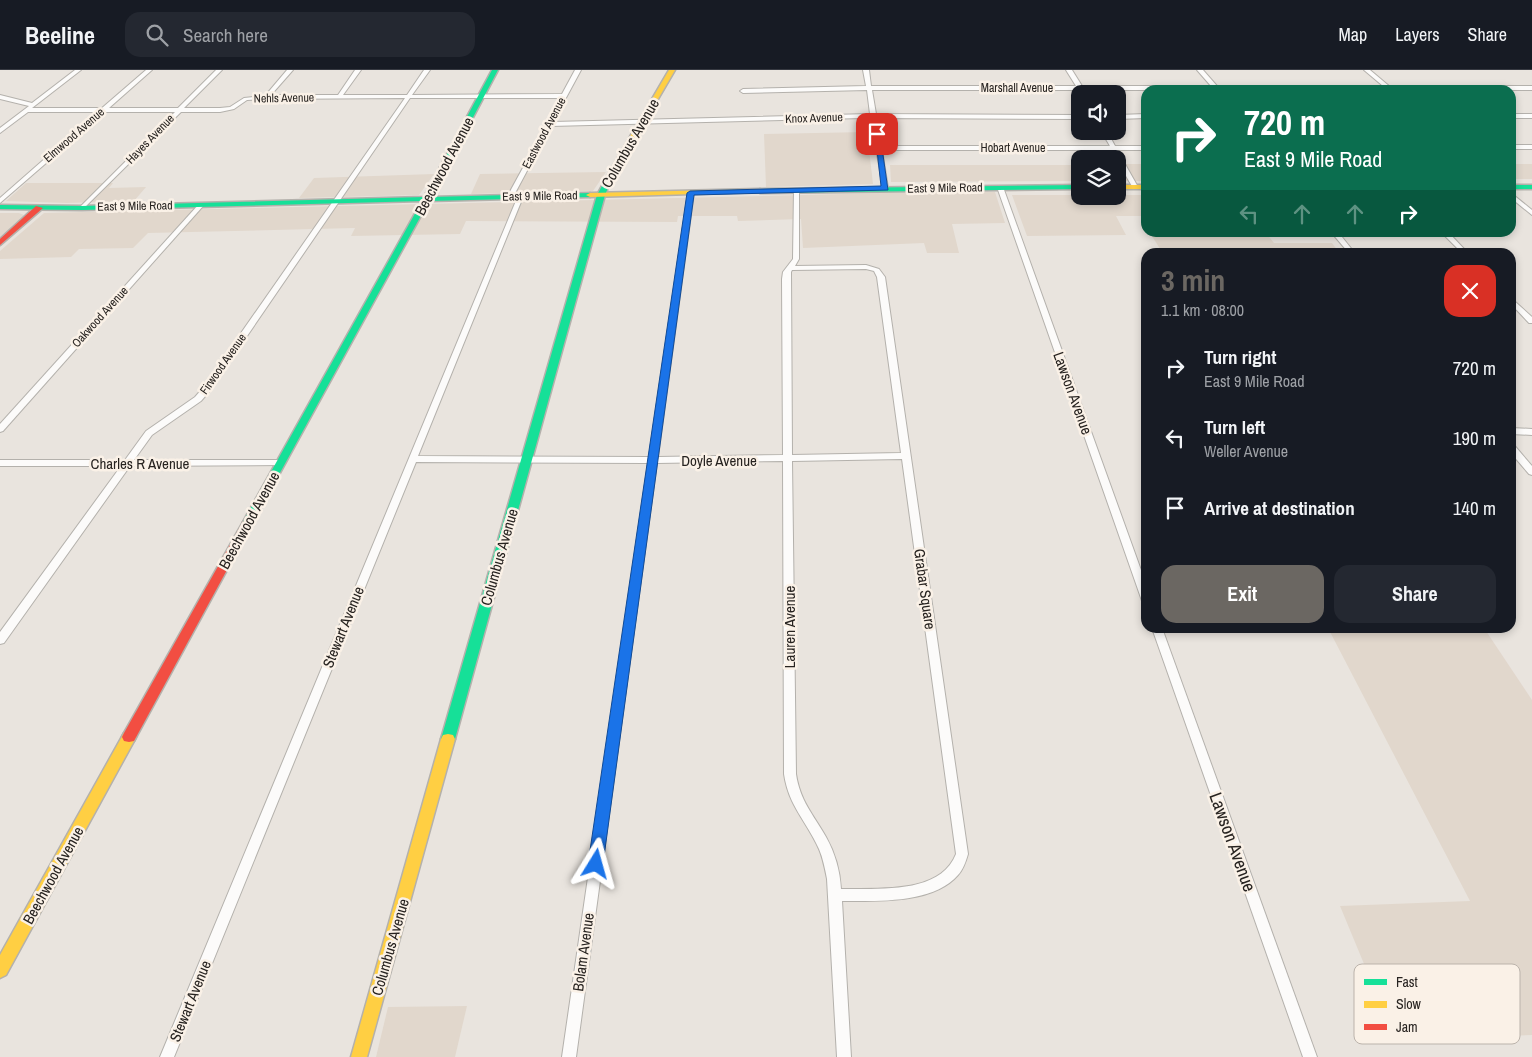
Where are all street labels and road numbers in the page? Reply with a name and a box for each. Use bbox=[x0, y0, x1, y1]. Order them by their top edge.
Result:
street label: Marshall Avenue bbox=[981, 80, 1053, 96]
street label: Nehls Avenue bbox=[254, 89, 314, 107]
street label: Columbus Avenue bbox=[596, 94, 664, 191]
street label: Eastwood Avenue bbox=[518, 95, 570, 171]
street label: Elmwood Avenue bbox=[40, 104, 108, 166]
street label: Knox Avenue bbox=[785, 109, 843, 127]
street label: Hayes Avenue bbox=[122, 111, 178, 167]
street label: Beechwood Avenue bbox=[409, 113, 479, 219]
street label: Hobart Avenue bbox=[981, 140, 1045, 156]
street label: East 9 Mile Road bbox=[907, 179, 983, 197]
street label: East 9 Mile Road bbox=[502, 187, 578, 205]
street label: East 9 Mile Road bbox=[97, 197, 173, 215]
street label: Oakwood Avenue bbox=[68, 283, 132, 351]
street label: Firwood Avenue bbox=[196, 330, 250, 398]
street label: Lawson Avenue bbox=[1048, 349, 1098, 437]
street label: Doyle Avenue bbox=[681, 450, 757, 471]
street label: Charles R Avenue bbox=[91, 453, 190, 474]
street label: Beechwood Avenue bbox=[214, 467, 285, 573]
street label: Columbus Avenue bbox=[475, 506, 523, 608]
street label: Grabar Square bbox=[909, 547, 941, 631]
street label: Stewart Avenue bbox=[317, 583, 369, 671]
street label: Lauren Avenue bbox=[779, 586, 800, 668]
street label: Lawson Avenue bbox=[1203, 789, 1263, 895]
street label: Beechwood Avenue bbox=[18, 822, 89, 928]
street label: Columbus Avenue bbox=[366, 896, 414, 998]
street label: Bolam Avenue bbox=[567, 911, 599, 993]
street label: Stewart Avenue bbox=[164, 957, 216, 1045]

